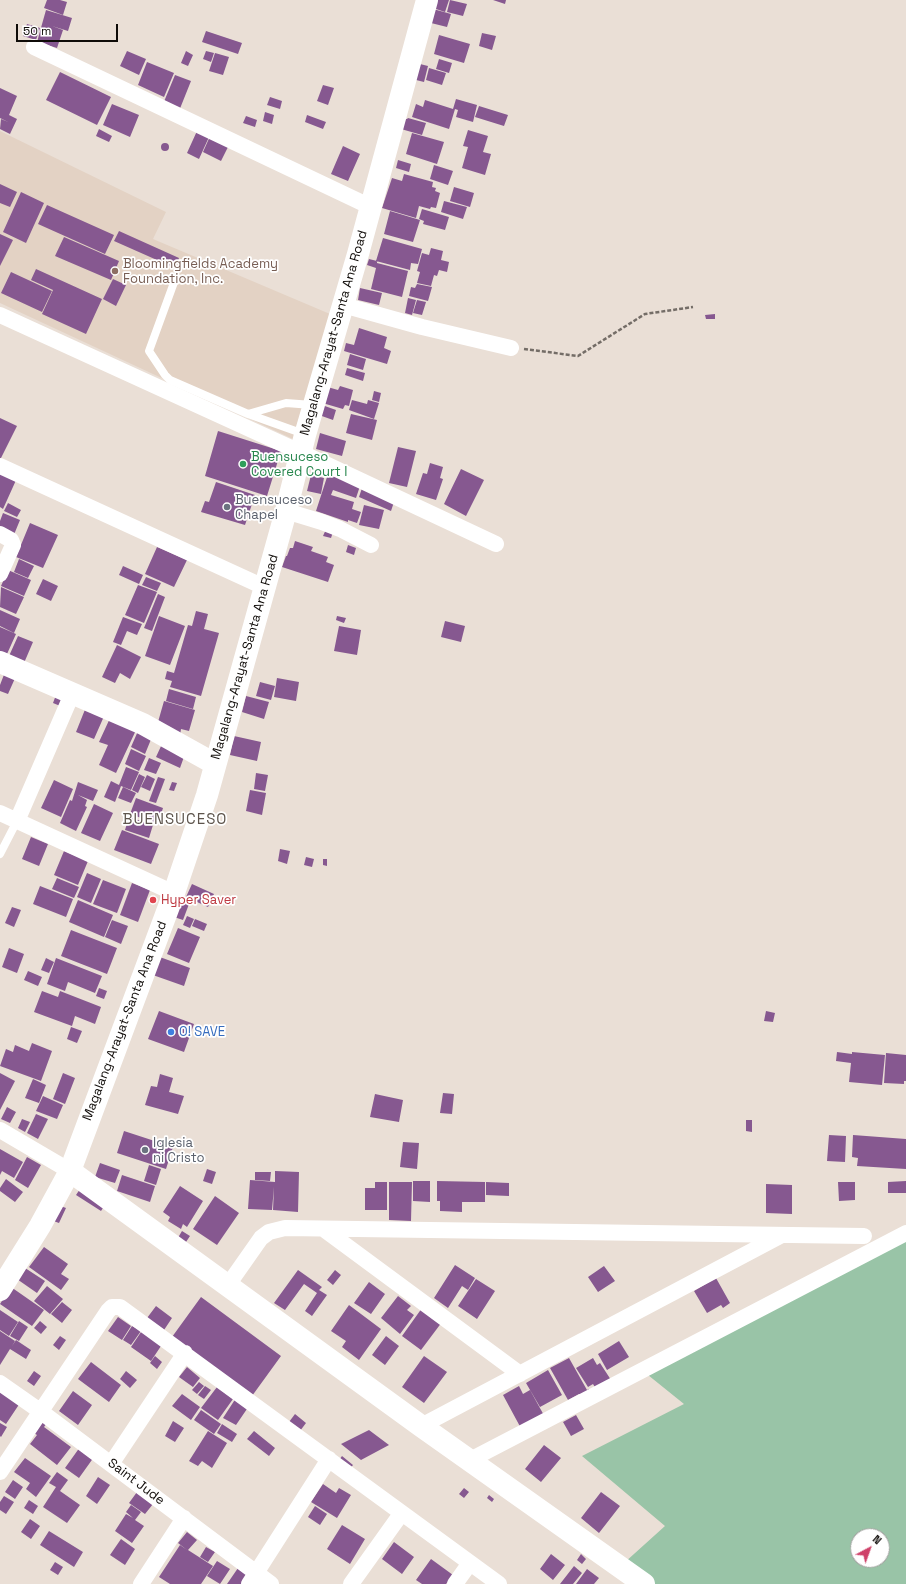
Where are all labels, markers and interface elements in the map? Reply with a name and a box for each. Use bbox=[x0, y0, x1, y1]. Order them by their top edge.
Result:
scale bar bbox=[18, 16, 120, 42]
text: 50 m bbox=[23, 23, 51, 39]
street label: Magalang-Arayat-Santa Ana Road bbox=[297, 229, 371, 437]
place label: Bloomingfields Academy Foundation, Inc. bbox=[123, 256, 278, 287]
marker: Bloomingfields Academy Foundation, Inc. bbox=[110, 266, 120, 276]
place label: Buensuceso Covered Court I bbox=[251, 449, 347, 480]
marker: Buensuceso Covered Court I bbox=[238, 459, 248, 469]
place label: Buensuceso Chapel bbox=[235, 492, 312, 523]
marker: Buensuceso Chapel bbox=[222, 502, 232, 512]
street label: Magalang-Arayat-Santa Ana Road bbox=[208, 553, 282, 761]
district label: BUENSUCESO bbox=[123, 811, 227, 829]
place label: Hyper Saver bbox=[161, 892, 236, 908]
marker: Hyper Saver bbox=[148, 895, 158, 905]
street label: Magalang-Arayat-Santa Ana Road bbox=[80, 919, 170, 1123]
place label: O! SAVE bbox=[179, 1024, 225, 1040]
marker: O! SAVE bbox=[166, 1027, 176, 1037]
place label: Iglesia ni Cristo bbox=[153, 1135, 204, 1166]
marker: Iglesia ni Cristo bbox=[140, 1145, 150, 1155]
street label: Saint Jude bbox=[104, 1456, 168, 1508]
north arrow bbox=[850, 1528, 890, 1568]
text: N bbox=[870, 1532, 885, 1547]

